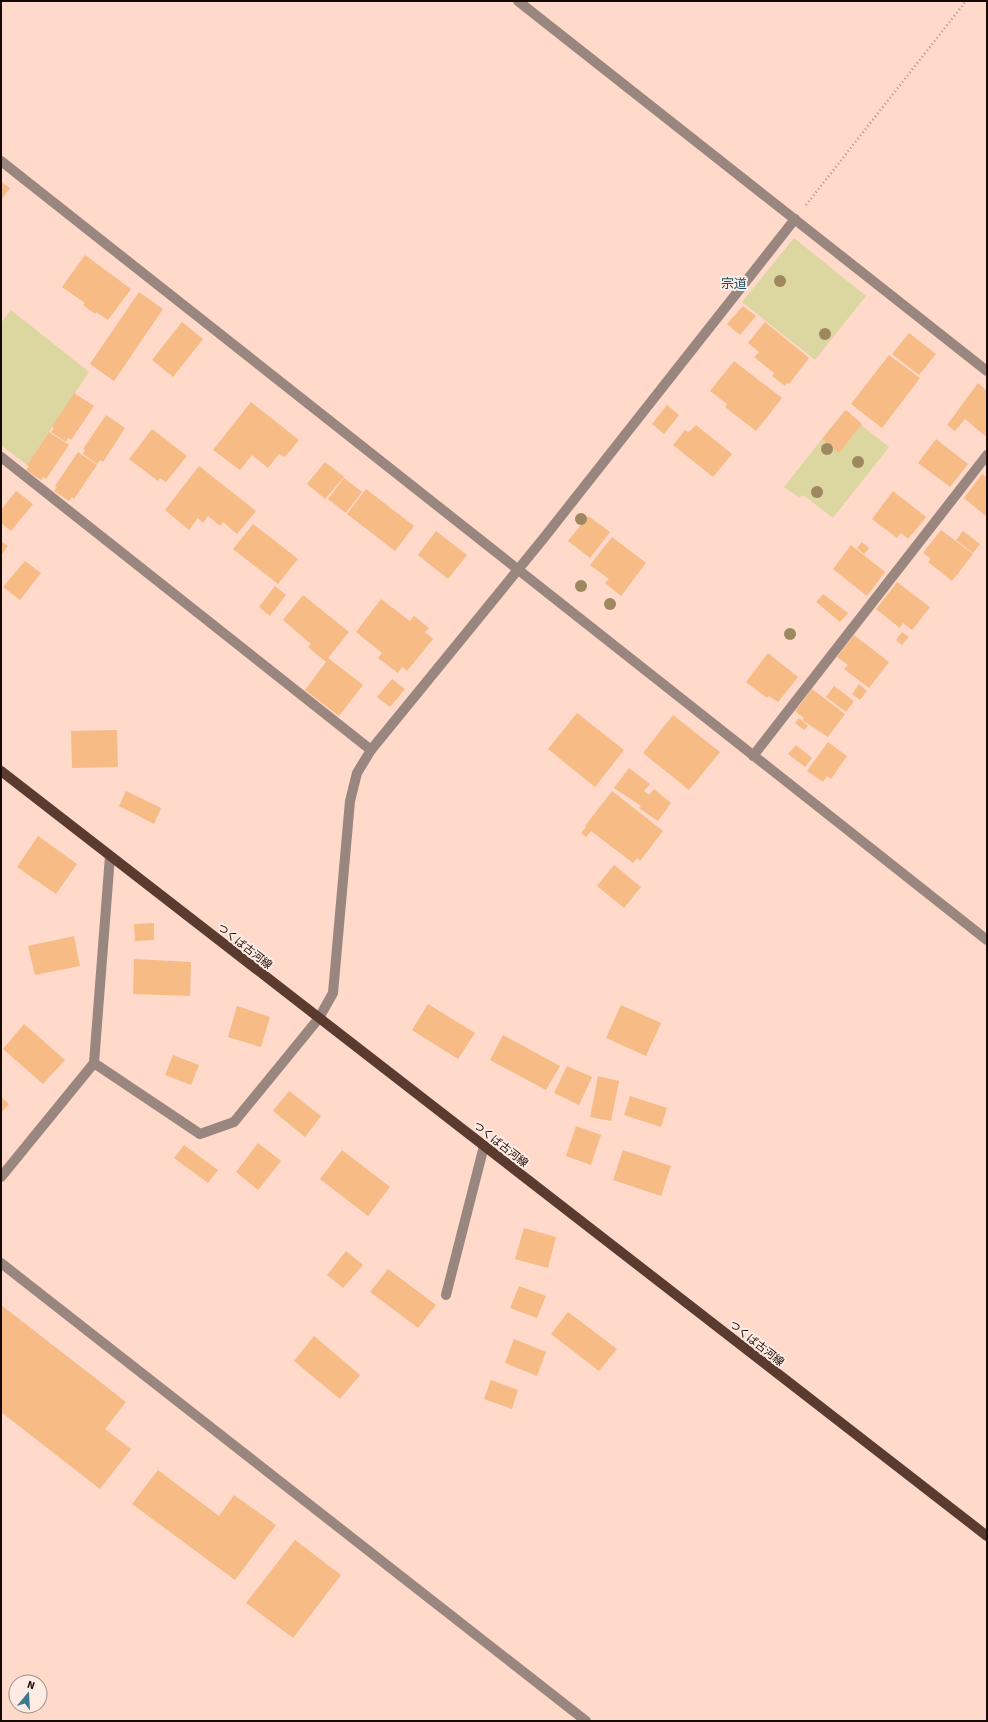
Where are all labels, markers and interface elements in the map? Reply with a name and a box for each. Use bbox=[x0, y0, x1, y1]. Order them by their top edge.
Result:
district label: 宗道 bbox=[721, 275, 747, 293]
street label: つくば古河線 bbox=[214, 920, 275, 973]
street label: つくば古河線 bbox=[470, 1118, 531, 1171]
street label: つくば古河線 bbox=[726, 1317, 787, 1370]
north arrow bbox=[8, 1674, 48, 1714]
text: N bbox=[25, 1677, 37, 1693]

